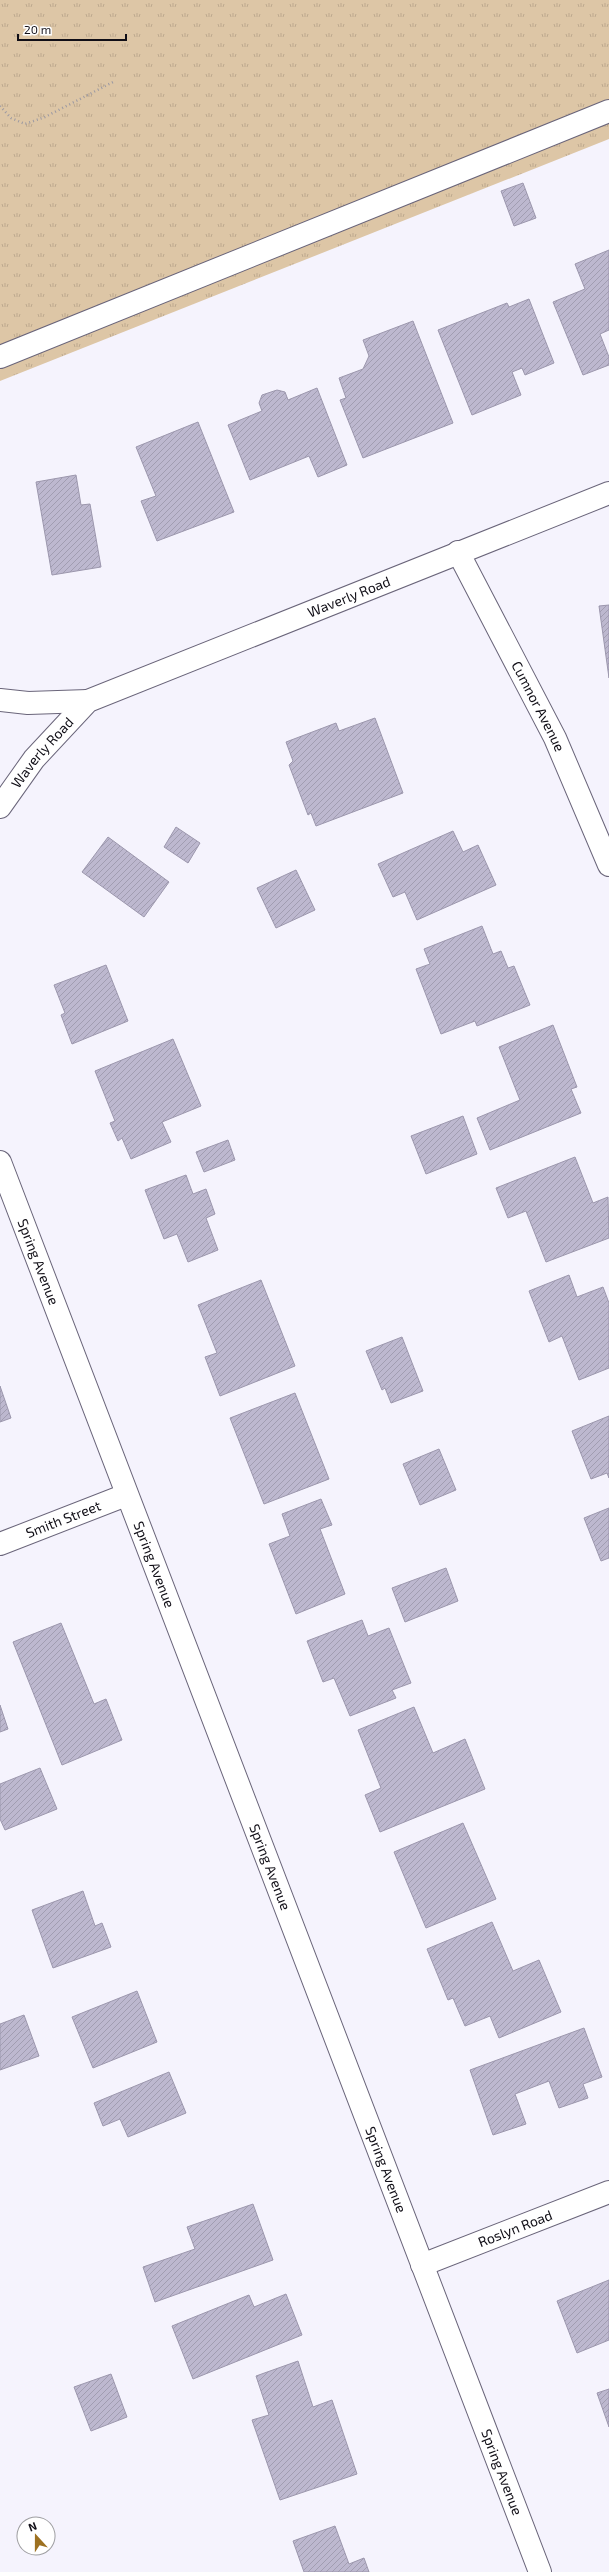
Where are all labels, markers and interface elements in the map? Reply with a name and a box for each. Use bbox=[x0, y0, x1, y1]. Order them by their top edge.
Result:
scale bar bbox=[18, 16, 126, 42]
text: 20 m bbox=[24, 22, 51, 36]
street label: Waverly Road bbox=[305, 572, 393, 621]
street label: Cumnor Avenue bbox=[508, 658, 569, 754]
street label: Waverly Road bbox=[7, 713, 77, 791]
street label: Spring Avenue bbox=[15, 1216, 63, 1307]
street label: Smith Street bbox=[23, 1497, 103, 1541]
street label: Spring Avenue bbox=[130, 1519, 179, 1610]
street label: Spring Avenue bbox=[246, 1821, 295, 1912]
street label: Spring Avenue bbox=[362, 2124, 411, 2215]
street label: Roslyn Road bbox=[475, 2206, 555, 2250]
street label: Spring Avenue bbox=[478, 2427, 526, 2517]
north arrow bbox=[16, 2516, 56, 2556]
text: N bbox=[26, 2519, 38, 2534]

